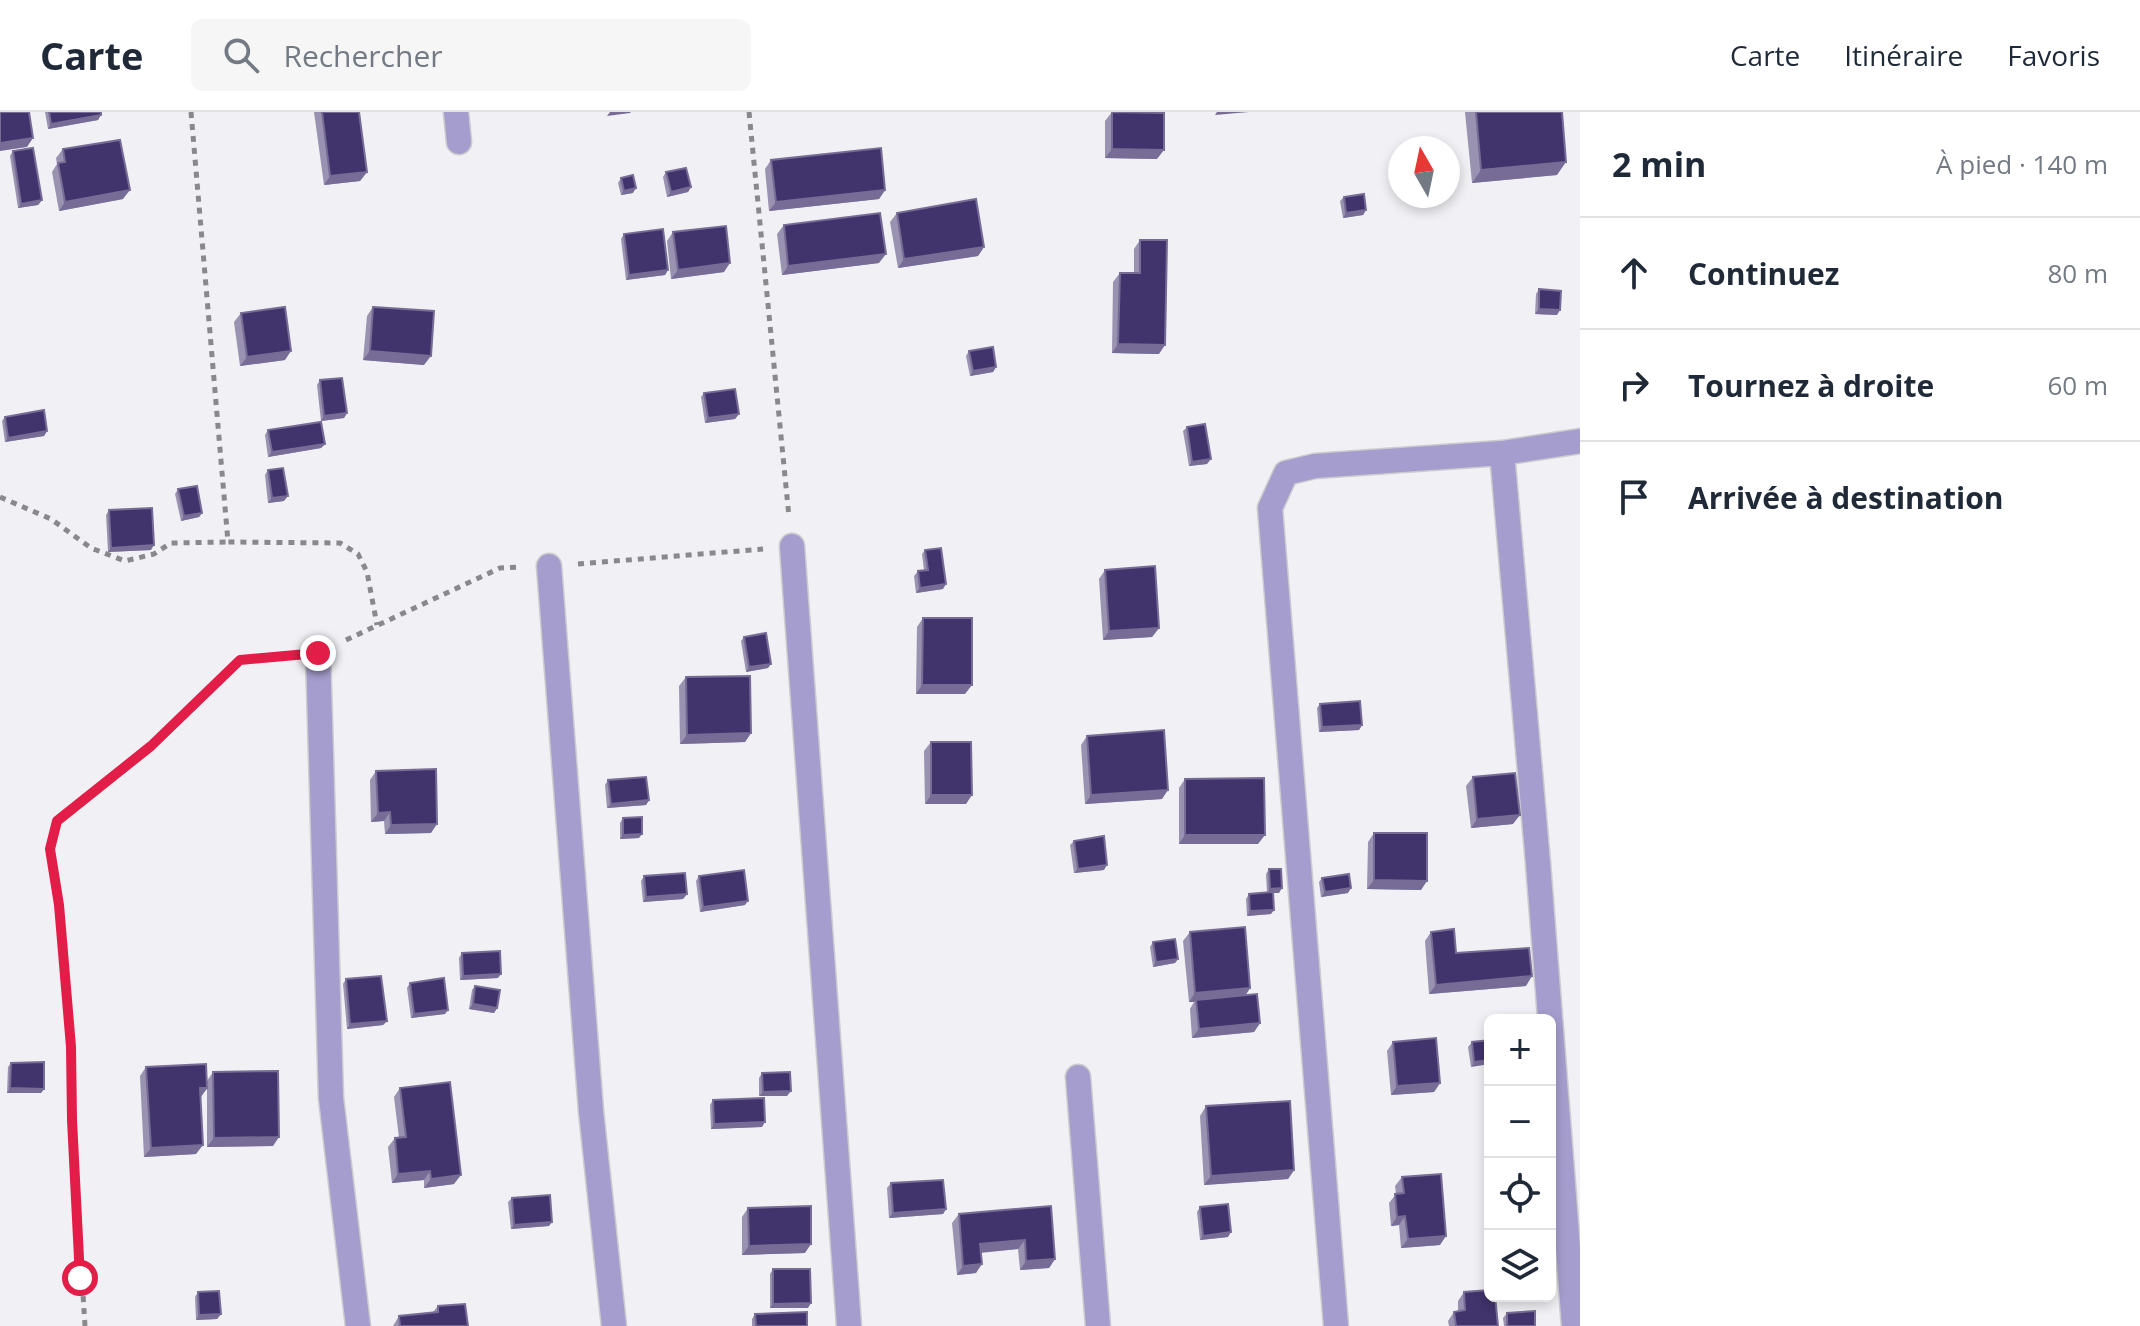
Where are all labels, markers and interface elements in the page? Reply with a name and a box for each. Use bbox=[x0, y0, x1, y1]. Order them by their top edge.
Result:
search box bbox=[191, 19, 751, 91]
text: Carte bbox=[40, 29, 143, 81]
icon: search bbox=[219, 33, 263, 77]
text: Rechercher bbox=[283, 35, 443, 76]
text: Carte bbox=[1730, 36, 1800, 74]
text: Itinéraire bbox=[1844, 36, 1963, 74]
text: Favoris bbox=[2007, 36, 2100, 74]
north arrow bbox=[1388, 136, 1460, 208]
text: 2 min bbox=[1612, 141, 1706, 187]
text: À pied · 140 m bbox=[1936, 146, 2108, 182]
icon: ahead bbox=[1612, 251, 1656, 295]
text: Continuez bbox=[1688, 253, 1839, 294]
text: 80 m bbox=[2047, 255, 2108, 291]
icon: right bbox=[1612, 363, 1656, 407]
text: Tournez à droite bbox=[1688, 365, 1934, 406]
text: 60 m bbox=[2047, 367, 2108, 403]
icon: arrive bbox=[1612, 475, 1656, 519]
text: Arrivée à destination bbox=[1688, 477, 2003, 518]
route end bbox=[300, 635, 336, 671]
map controls bbox=[1484, 1014, 1556, 1302]
button: + bbox=[1484, 1014, 1556, 1086]
button: − bbox=[1484, 1086, 1556, 1158]
button: locate bbox=[1484, 1158, 1556, 1230]
button: layers bbox=[1484, 1230, 1556, 1302]
route start bbox=[62, 1260, 98, 1296]

